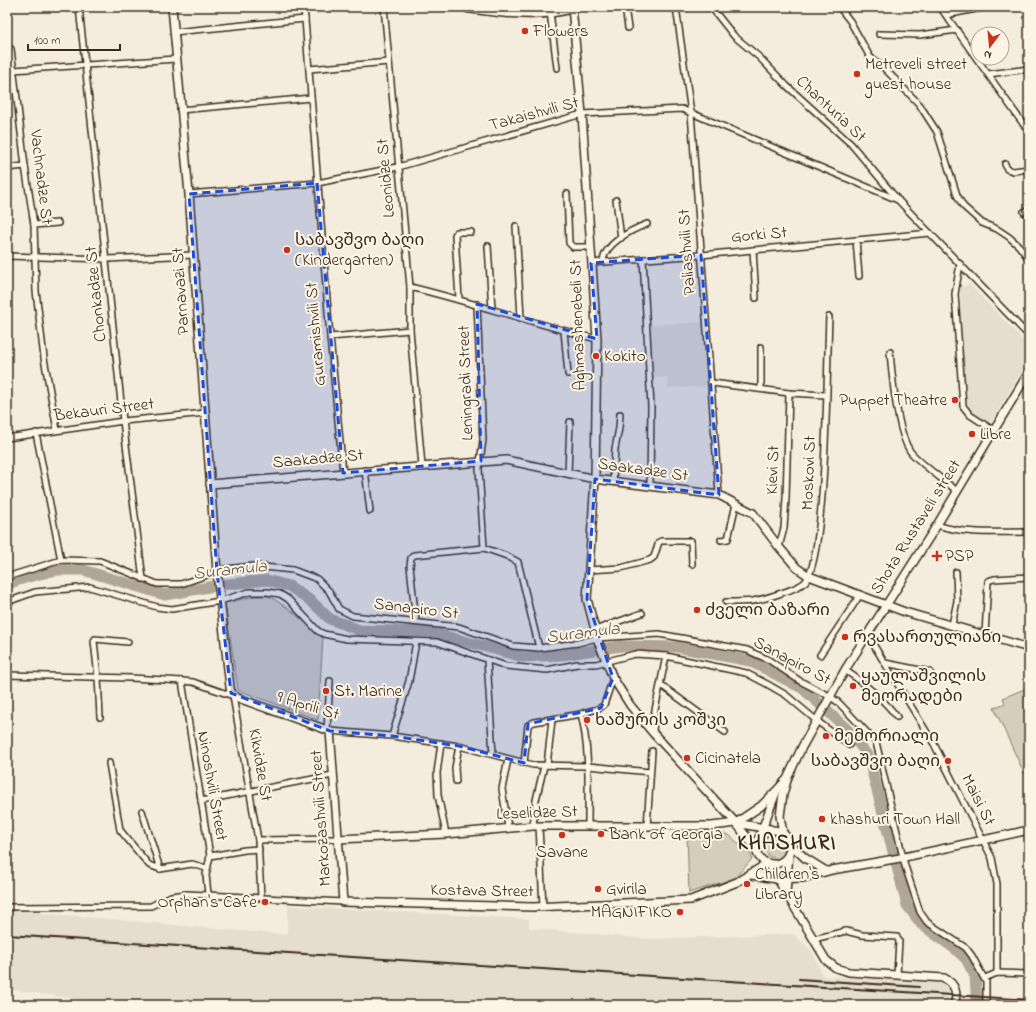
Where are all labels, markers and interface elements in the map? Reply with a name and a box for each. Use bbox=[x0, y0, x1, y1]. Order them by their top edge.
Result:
place label: Flowers bbox=[532, 19, 588, 44]
scale bar bbox=[28, 26, 120, 52]
marker: Flowers bbox=[520, 26, 530, 36]
north arrow bbox=[970, 26, 1010, 66]
text: 100 m bbox=[34, 32, 61, 50]
text: N bbox=[982, 46, 993, 63]
place label: Metreveli street guest house bbox=[864, 52, 967, 99]
marker: Metreveli street guest house bbox=[852, 69, 862, 79]
street label: Chanturia St bbox=[790, 70, 872, 149]
street label: Takaishvili St bbox=[486, 90, 582, 138]
street label: Vachnadze St bbox=[23, 127, 59, 226]
street label: Leonidze St bbox=[370, 137, 402, 219]
street label: Paliashvili St bbox=[672, 208, 702, 296]
street label: Gorki St bbox=[730, 220, 788, 250]
place label: საბავშვო ბაღი (Kindergarten) bbox=[295, 228, 424, 275]
street label: Chonkadze St bbox=[78, 244, 113, 343]
marker: საბავშვო ბაღი (Kindergarten) bbox=[282, 245, 292, 255]
street label: Parnavazi St bbox=[165, 246, 197, 336]
street label: Aghmashenebeli St bbox=[563, 258, 595, 391]
street label: Guramishvili St bbox=[299, 281, 333, 387]
street label: Leningradi Street bbox=[451, 324, 483, 441]
place label: Kokito bbox=[604, 344, 646, 369]
marker: Kokito bbox=[591, 351, 601, 361]
place label: Puppet Theatre bbox=[839, 388, 947, 413]
street label: Bekauri Street bbox=[51, 391, 156, 429]
marker: Puppet Theatre bbox=[950, 395, 960, 405]
place label: Libre bbox=[980, 422, 1012, 447]
marker: Libre bbox=[967, 429, 977, 439]
street label: Moskovi St bbox=[795, 435, 823, 511]
street label: Saakadze St bbox=[272, 443, 365, 475]
street label: Kievi St bbox=[760, 445, 786, 495]
street label: Saakadze St bbox=[596, 451, 690, 489]
street label: Shota Rustaveli street bbox=[864, 454, 968, 599]
place label: PSP bbox=[945, 544, 974, 569]
marker: PSP bbox=[932, 551, 942, 561]
water label: Suramula bbox=[192, 554, 268, 588]
street label: Sanapiro St bbox=[372, 591, 460, 627]
place label: ძველი ბაზარი bbox=[705, 598, 830, 623]
marker: ძველი ბაზარი bbox=[692, 605, 702, 615]
water label: Suramula bbox=[545, 617, 622, 651]
place label: რვასართულიანი bbox=[853, 625, 1001, 650]
street label: Sanapiro St bbox=[749, 630, 836, 692]
marker: რვასართულიანი bbox=[840, 632, 850, 642]
place label: ყაულაშვილის მეორადები bbox=[861, 664, 986, 709]
place label: St. Marine bbox=[334, 679, 403, 704]
marker: ყაულაშვილის მეორადები bbox=[848, 681, 858, 691]
street label: 9 Aprili St bbox=[274, 685, 343, 727]
marker: St. Marine bbox=[321, 686, 331, 696]
place label: ხაშურის კოშკი bbox=[595, 708, 726, 733]
marker: ხაშურის კოშკი bbox=[582, 715, 592, 725]
place label: მემორიალი bbox=[834, 724, 939, 749]
street label: Kikvidze St bbox=[241, 727, 279, 804]
street label: Ninoshvili Street bbox=[190, 729, 234, 843]
marker: მემორიალი bbox=[821, 731, 831, 741]
place label: Cicinatela bbox=[695, 746, 761, 771]
street label: Markozashvili Street bbox=[304, 749, 338, 887]
place label: საბავშვო ბაღი bbox=[811, 749, 940, 774]
marker: Cicinatela bbox=[682, 753, 692, 763]
marker: საბავშვო ბაღი bbox=[943, 756, 953, 766]
street label: Maisi St bbox=[954, 770, 1002, 830]
street label: Leselidze St bbox=[496, 799, 578, 827]
place label: khashuri Town Hall bbox=[830, 807, 960, 832]
marker: khashuri Town Hall bbox=[817, 814, 827, 824]
place label: Bank of Georgia bbox=[608, 822, 723, 849]
marker: Bank of Georgia bbox=[596, 829, 606, 839]
district label: KHASHURI bbox=[738, 829, 836, 859]
marker: Savane bbox=[557, 830, 567, 840]
place label: Savane bbox=[536, 840, 588, 865]
place label: Children's Library bbox=[755, 862, 820, 908]
place label: Gvirila bbox=[606, 877, 647, 902]
street label: Kostava Street bbox=[430, 878, 534, 904]
marker: Children's Library bbox=[742, 879, 752, 889]
marker: Gvirila bbox=[593, 884, 603, 894]
place label: Orphan's Cafe bbox=[157, 890, 257, 915]
marker: Orphan's Cafe bbox=[260, 897, 270, 907]
place label: MAGNIFIKO bbox=[591, 900, 672, 925]
marker: MAGNIFIKO bbox=[675, 907, 685, 917]

